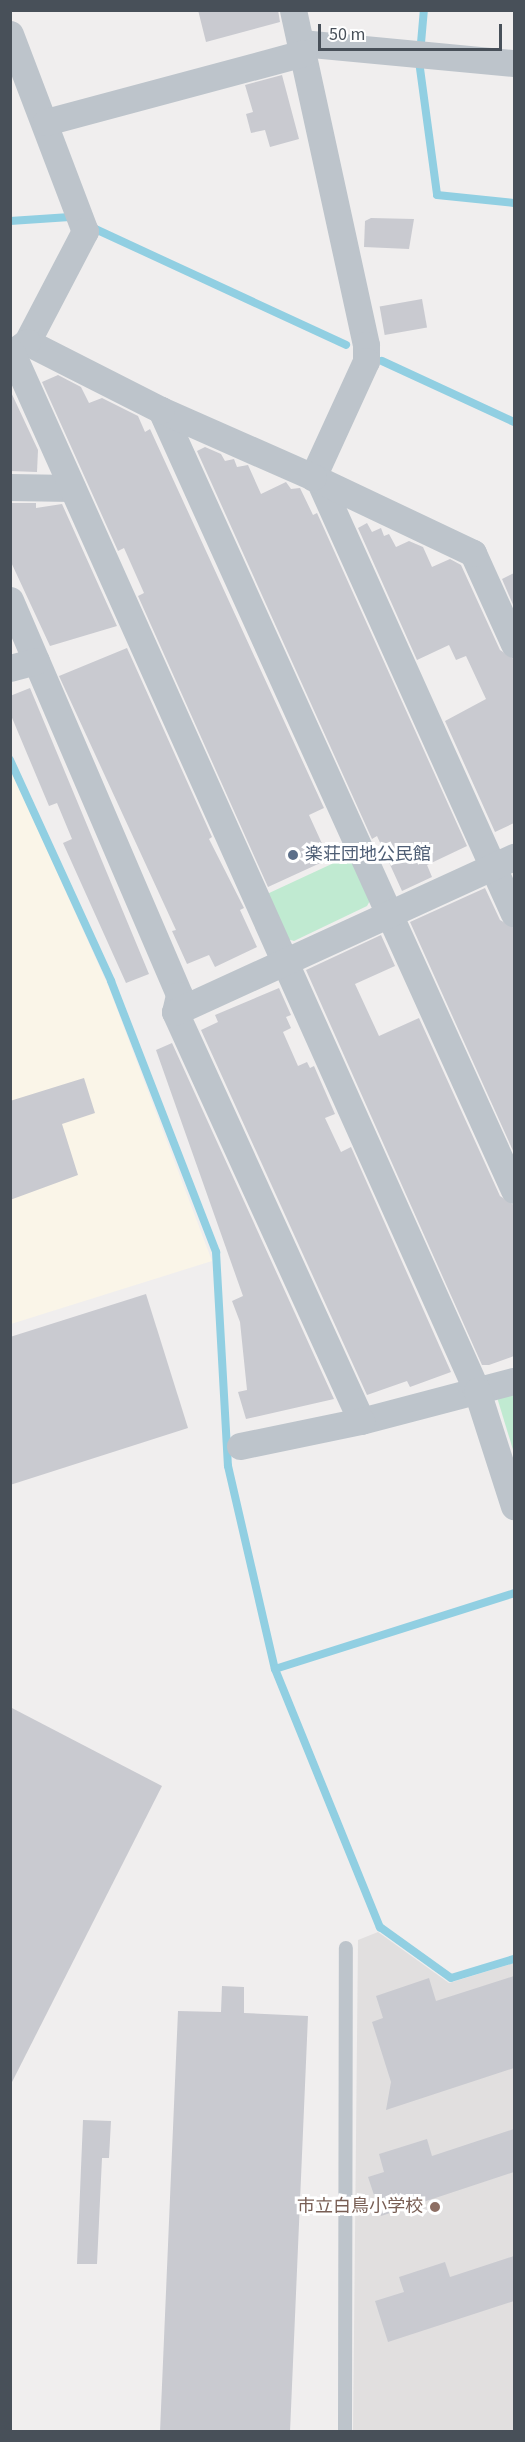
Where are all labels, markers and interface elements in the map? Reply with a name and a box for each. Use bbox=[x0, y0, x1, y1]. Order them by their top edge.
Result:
scale bar bbox=[321, 12, 506, 50]
text: 50 m bbox=[329, 22, 365, 47]
place label: 楽荘団地公民館 bbox=[305, 844, 431, 866]
marker: 楽荘団地公民館 bbox=[286, 848, 300, 862]
place label: 市立白鳥小学校 bbox=[297, 2196, 423, 2218]
marker: 市立白鳥小学校 bbox=[428, 2200, 442, 2214]

